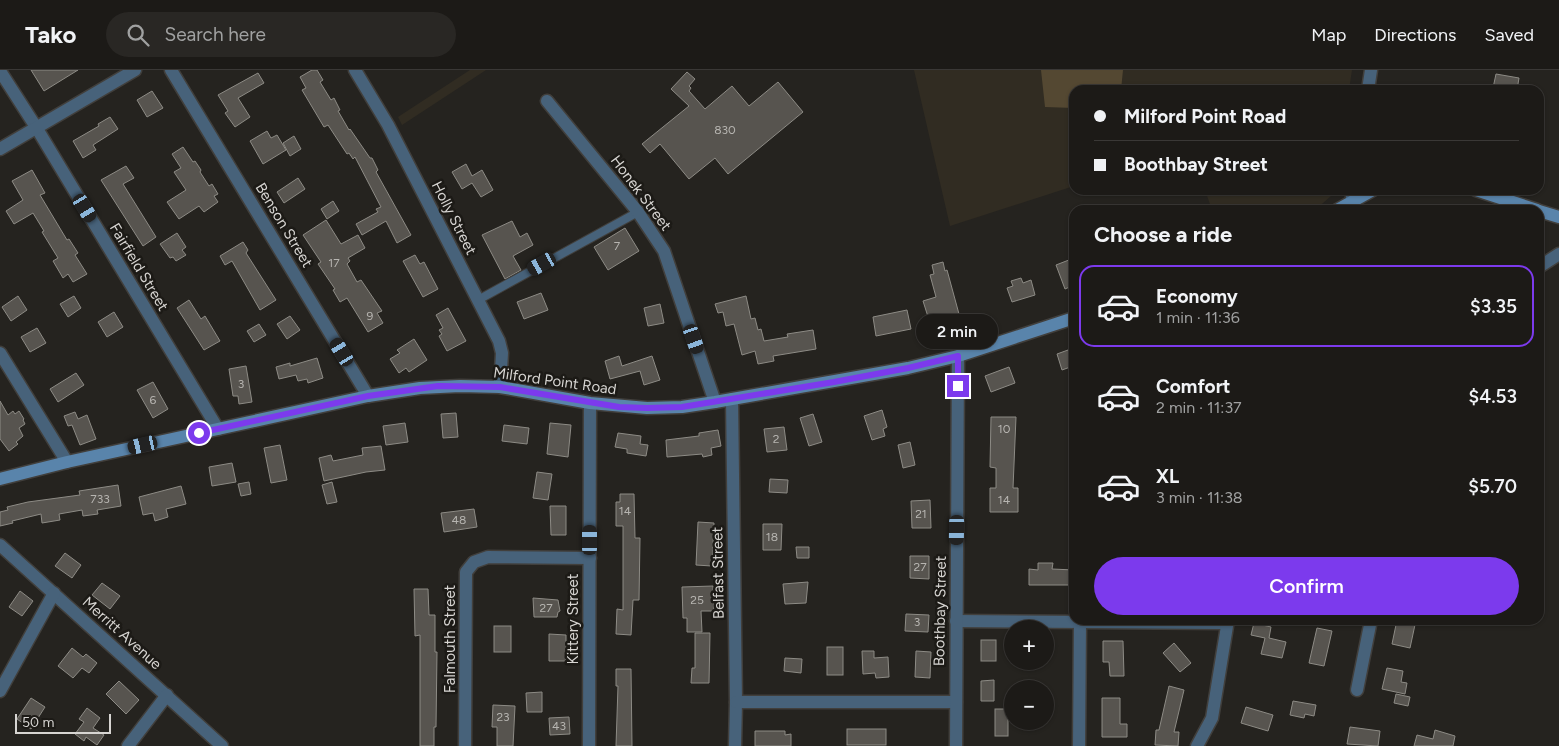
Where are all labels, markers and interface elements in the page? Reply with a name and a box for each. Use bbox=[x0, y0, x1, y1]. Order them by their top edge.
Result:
search box bbox=[106, 12, 456, 57]
text: Tako bbox=[25, 20, 76, 49]
icon: search bbox=[124, 21, 152, 49]
text: Search here bbox=[164, 23, 266, 46]
text: Map bbox=[1311, 24, 1346, 46]
text: Directions bbox=[1374, 24, 1456, 46]
text: Saved bbox=[1484, 24, 1534, 46]
text: Milford Point Road bbox=[1124, 105, 1286, 128]
house number: 830 bbox=[714, 123, 736, 137]
street label: Honek Street bbox=[607, 152, 675, 234]
text: Boothbay Street bbox=[1124, 153, 1268, 176]
street label: Holly Street bbox=[428, 178, 480, 258]
street label: Benson Street bbox=[252, 179, 316, 271]
car bbox=[70, 191, 99, 225]
street label: Fairfield Street bbox=[106, 220, 172, 314]
text: Choose a ride bbox=[1094, 221, 1232, 248]
house number: 7 bbox=[614, 239, 621, 253]
car bbox=[525, 250, 558, 278]
house number: 17 bbox=[328, 256, 340, 270]
icon: car bbox=[1096, 284, 1141, 329]
text: Economy bbox=[1156, 285, 1238, 308]
text: $3.35 bbox=[1470, 295, 1517, 318]
text: 1 min · 11:36 bbox=[1156, 308, 1240, 327]
house number: 9 bbox=[367, 309, 374, 323]
callout: 2 min bbox=[917, 314, 999, 348]
car bbox=[682, 322, 705, 356]
text: 2 min bbox=[937, 322, 977, 341]
car bbox=[327, 335, 356, 369]
street label: Milford Point Road bbox=[492, 363, 618, 399]
icon: car bbox=[1096, 374, 1141, 419]
route end bbox=[947, 375, 969, 397]
text: Comfort bbox=[1156, 375, 1231, 398]
house number: 3 bbox=[238, 377, 244, 391]
text: $4.53 bbox=[1469, 385, 1517, 408]
house number: 6 bbox=[150, 393, 157, 407]
text: 2 min · 11:37 bbox=[1156, 398, 1242, 417]
route start bbox=[188, 422, 210, 444]
house number: 10 bbox=[998, 422, 1011, 436]
house number: 2 bbox=[773, 432, 779, 446]
car bbox=[126, 434, 159, 456]
icon: car bbox=[1096, 464, 1141, 509]
text: XL bbox=[1156, 465, 1179, 488]
text: $5.70 bbox=[1468, 475, 1517, 498]
text: 3 min · 11:38 bbox=[1156, 488, 1243, 507]
house number: 733 bbox=[90, 492, 110, 506]
house number: 14 bbox=[998, 493, 1011, 507]
house number: 14 bbox=[619, 504, 632, 518]
house number: 21 bbox=[915, 507, 927, 521]
house number: 48 bbox=[452, 513, 466, 527]
car bbox=[949, 515, 964, 545]
car bbox=[582, 525, 597, 555]
street label: Belfast Street bbox=[708, 526, 728, 619]
house number: 18 bbox=[766, 530, 778, 544]
street label: Boothbay Street bbox=[930, 555, 950, 666]
button: Confirm bbox=[1094, 557, 1519, 615]
house number: 27 bbox=[913, 560, 927, 574]
street label: Kittery Street bbox=[564, 573, 582, 664]
street label: Falmouth Street bbox=[441, 584, 459, 693]
street label: Merritt Avenue bbox=[79, 593, 165, 673]
house number: 25 bbox=[690, 593, 704, 607]
house number: 27 bbox=[539, 601, 553, 615]
house number: 3 bbox=[914, 615, 920, 629]
map controls bbox=[1004, 620, 1054, 730]
button: + bbox=[1004, 620, 1054, 670]
button: − bbox=[1004, 680, 1054, 730]
house number: 23 bbox=[496, 710, 510, 724]
scale bar bbox=[15, 711, 111, 734]
text: 50 m bbox=[22, 714, 54, 731]
house number: 43 bbox=[552, 719, 566, 733]

